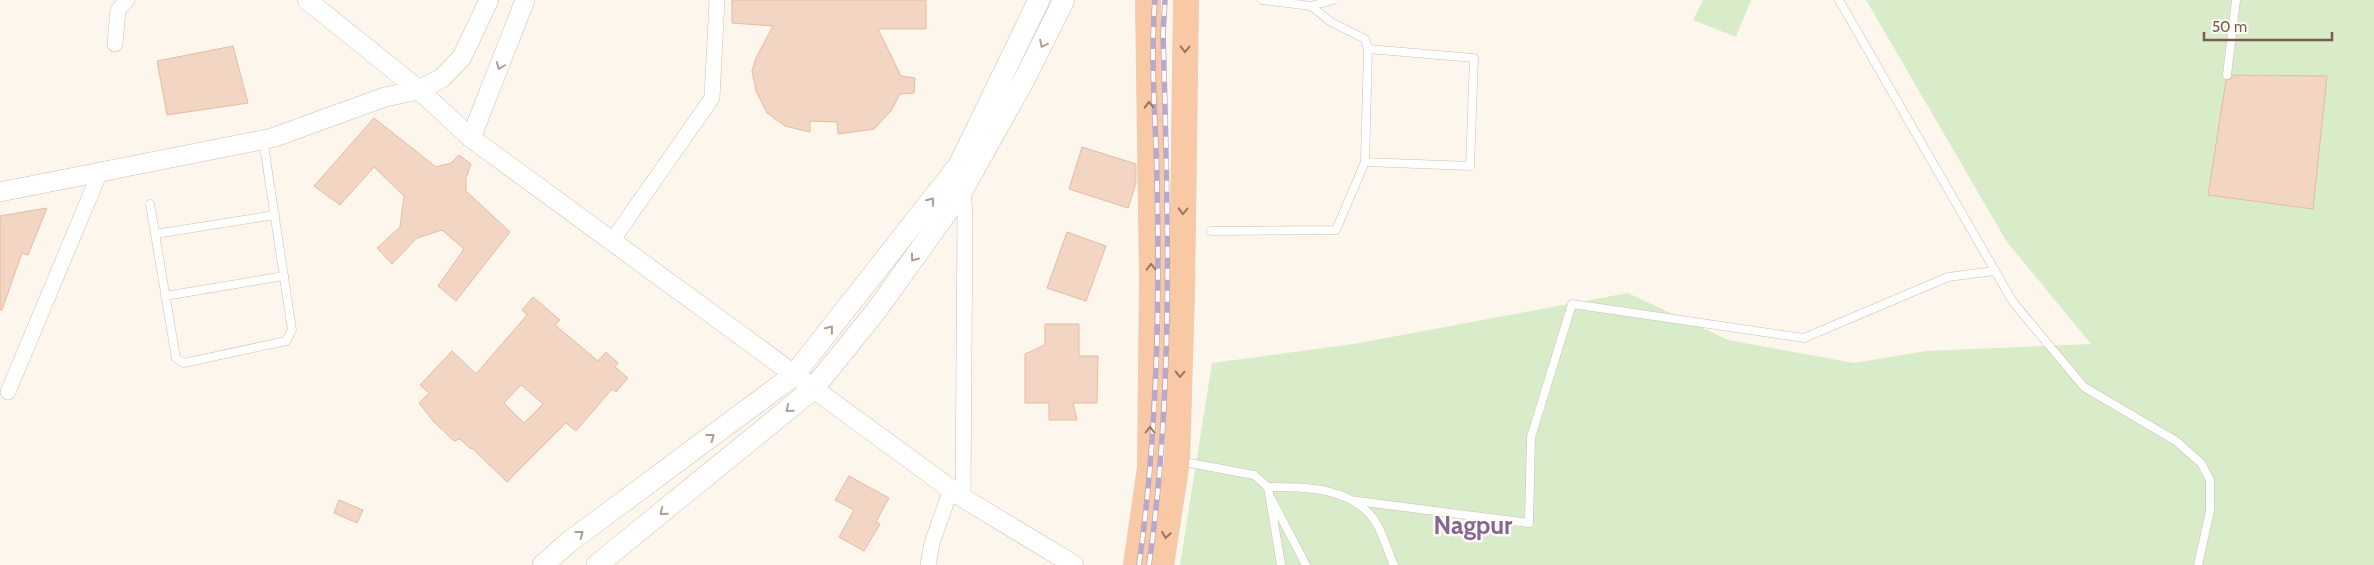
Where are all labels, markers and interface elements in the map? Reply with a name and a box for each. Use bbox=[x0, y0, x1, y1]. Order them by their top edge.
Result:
scale bar bbox=[2204, 10, 2332, 42]
text: 50 m bbox=[2212, 18, 2247, 36]
one-way arrow bbox=[1038, 39, 1049, 48]
one-way arrow bbox=[1180, 45, 1190, 53]
one-way arrow bbox=[495, 62, 505, 70]
one-way arrow bbox=[1144, 101, 1154, 108]
one-way arrow bbox=[925, 198, 933, 207]
one-way arrow bbox=[1178, 208, 1188, 215]
one-way arrow bbox=[911, 252, 920, 262]
one-way arrow bbox=[1146, 263, 1157, 271]
one-way arrow bbox=[825, 326, 833, 335]
one-way arrow bbox=[1175, 370, 1185, 378]
one-way arrow bbox=[785, 404, 794, 413]
one-way arrow bbox=[1145, 426, 1156, 434]
one-way arrow bbox=[705, 434, 715, 443]
one-way arrow bbox=[659, 506, 668, 515]
district label: Nagpur bbox=[1434, 510, 1513, 540]
one-way arrow bbox=[574, 531, 584, 540]
one-way arrow bbox=[1161, 531, 1171, 540]

